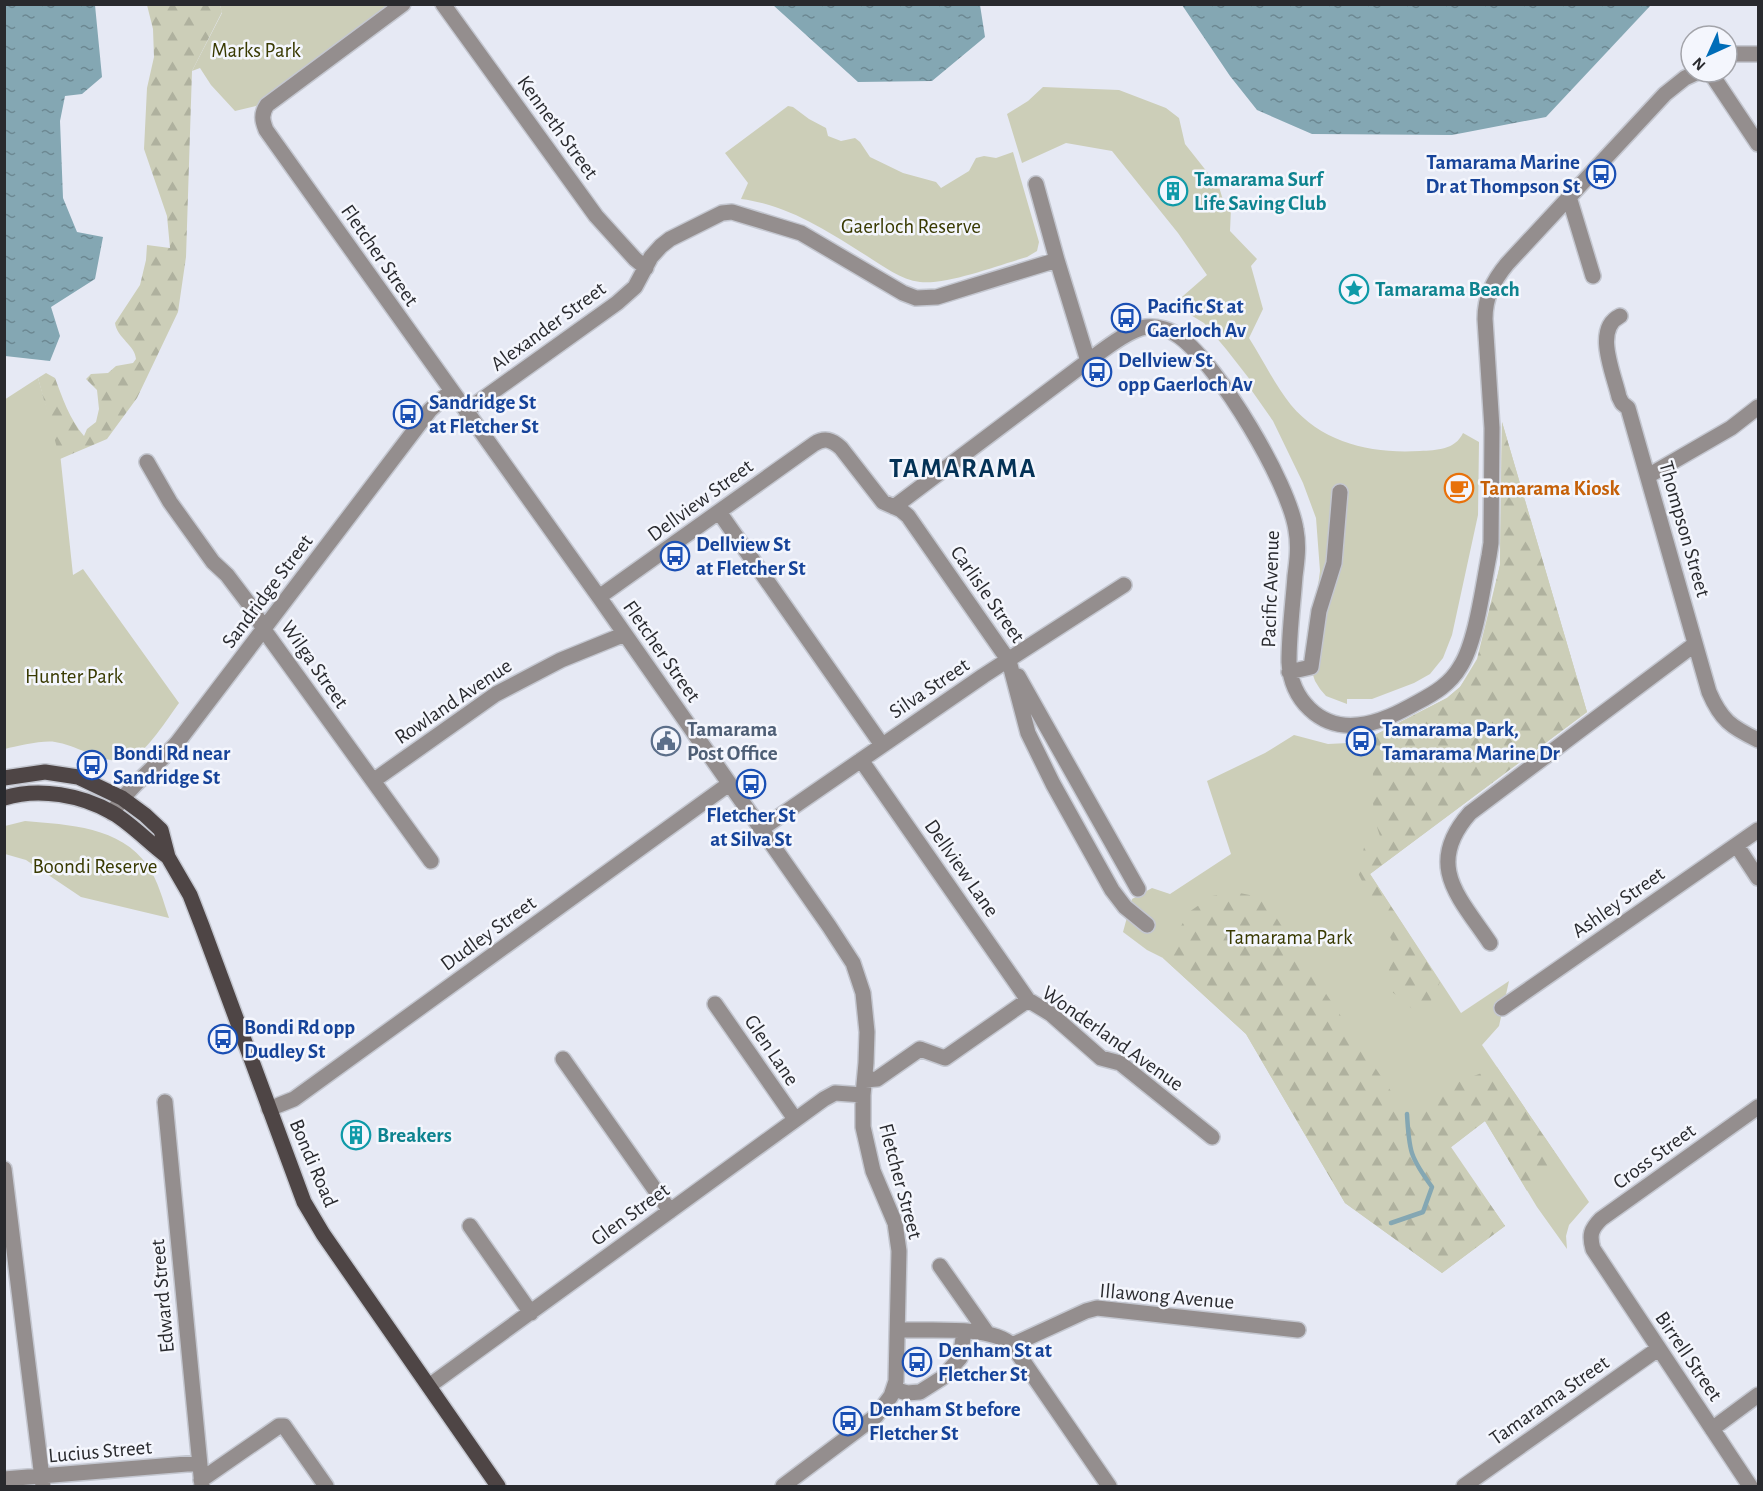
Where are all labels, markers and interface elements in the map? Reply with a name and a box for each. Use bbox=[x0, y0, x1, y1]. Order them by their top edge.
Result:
north arrow bbox=[1679, 24, 1739, 84]
park label: Marks Park bbox=[211, 40, 301, 61]
text: N bbox=[1690, 54, 1709, 73]
street label: Kenneth Street bbox=[513, 72, 602, 183]
place label: Tamarama Marine Dr at Thompson St bbox=[1425, 152, 1580, 197]
bus stop icon: Tamarama Marine Dr at Thompson St bbox=[1585, 158, 1617, 190]
place label: Tamarama Surf Life Saving Club bbox=[1194, 169, 1326, 214]
building icon: Tamarama Surf Life Saving Club bbox=[1157, 175, 1189, 207]
street label: Fletcher Street bbox=[337, 201, 422, 310]
park label: Gaerloch Reserve bbox=[841, 216, 981, 237]
place icon: Tamarama Beach bbox=[1338, 273, 1370, 305]
street label: Alexander Street bbox=[487, 278, 610, 375]
place label: Tamarama Beach bbox=[1375, 279, 1520, 300]
place label: Pacific St at Gaerloch Av bbox=[1147, 296, 1247, 341]
bus stop icon: Pacific St at Gaerloch Av bbox=[1110, 302, 1142, 334]
place label: Dellview St opp Gaerloch Av bbox=[1118, 350, 1253, 395]
bus stop icon: Dellview St opp Gaerloch Av bbox=[1081, 356, 1113, 388]
place label: Sandridge St at Fletcher St bbox=[429, 392, 539, 437]
bus stop icon: Sandridge St at Fletcher St bbox=[392, 398, 424, 430]
street label: Dellview Street bbox=[644, 455, 757, 545]
district label: TAMARAMA bbox=[889, 455, 1037, 482]
street label: Thompson Street bbox=[1655, 459, 1714, 600]
cafe icon: Tamarama Kiosk bbox=[1443, 472, 1475, 504]
place label: Tamarama Kiosk bbox=[1480, 478, 1621, 499]
street label: Sandridge Street bbox=[218, 530, 317, 652]
street label: Pacific Avenue bbox=[1258, 530, 1283, 648]
place label: Dellview St at Fletcher St bbox=[696, 534, 806, 579]
bus stop icon: Dellview St at Fletcher St bbox=[659, 540, 691, 572]
street label: Carlisle Street bbox=[947, 542, 1029, 647]
street label: Fletcher Street bbox=[619, 597, 704, 706]
street label: Wilga Street bbox=[277, 617, 352, 712]
street label: Silva Street bbox=[886, 654, 973, 723]
street label: Rowland Avenue bbox=[391, 655, 516, 748]
park label: Hunter Park bbox=[25, 666, 123, 687]
place label: Tamarama Post Office bbox=[687, 719, 778, 764]
place label: Tamarama Park, Tamarama Marine Dr bbox=[1382, 719, 1561, 764]
public building icon: Tamarama Post Office bbox=[650, 725, 682, 757]
bus stop icon: Tamarama Park, Tamarama Marine Dr bbox=[1345, 725, 1377, 757]
place label: Bondi Rd near Sandridge St bbox=[113, 743, 231, 788]
bus stop icon: Bondi Rd near Sandridge St bbox=[76, 749, 108, 781]
bus stop icon: Fletcher St at Silva St bbox=[735, 768, 767, 800]
place label: Fletcher St at Silva St bbox=[706, 805, 796, 850]
street label: Dellview Lane bbox=[920, 816, 1003, 921]
park label: Boondi Reserve bbox=[32, 856, 158, 877]
street label: Ashley Street bbox=[1568, 863, 1669, 942]
street label: Dudley Street bbox=[437, 892, 540, 975]
park label: Tamarama Park bbox=[1226, 927, 1353, 948]
street label: Wonderland Avenue bbox=[1038, 982, 1187, 1095]
street label: Glen Lane bbox=[740, 1011, 803, 1089]
place label: Bondi Rd opp Dudley St bbox=[244, 1017, 355, 1062]
bus stop icon: Bondi Rd opp Dudley St bbox=[207, 1023, 239, 1055]
street label: Bondi Road bbox=[286, 1116, 341, 1210]
building icon: Breakers bbox=[340, 1119, 372, 1151]
street label: Cross Street bbox=[1609, 1120, 1700, 1193]
street label: Fletcher Street bbox=[875, 1121, 926, 1241]
place label: Breakers bbox=[377, 1125, 452, 1146]
street label: Glen Street bbox=[587, 1179, 674, 1250]
street label: Edward Street bbox=[147, 1238, 178, 1354]
street label: Illawong Avenue bbox=[1099, 1280, 1235, 1313]
street label: Birrell Street bbox=[1651, 1308, 1726, 1405]
place label: Denham St at Fletcher St bbox=[938, 1340, 1052, 1385]
bus stop icon: Denham St at Fletcher St bbox=[901, 1346, 933, 1378]
street label: Tamarama Street bbox=[1486, 1351, 1613, 1449]
place label: Denham St before Fletcher St bbox=[869, 1399, 1021, 1444]
bus stop icon: Denham St before Fletcher St bbox=[832, 1405, 864, 1437]
street label: Lucius Street bbox=[47, 1436, 153, 1466]

